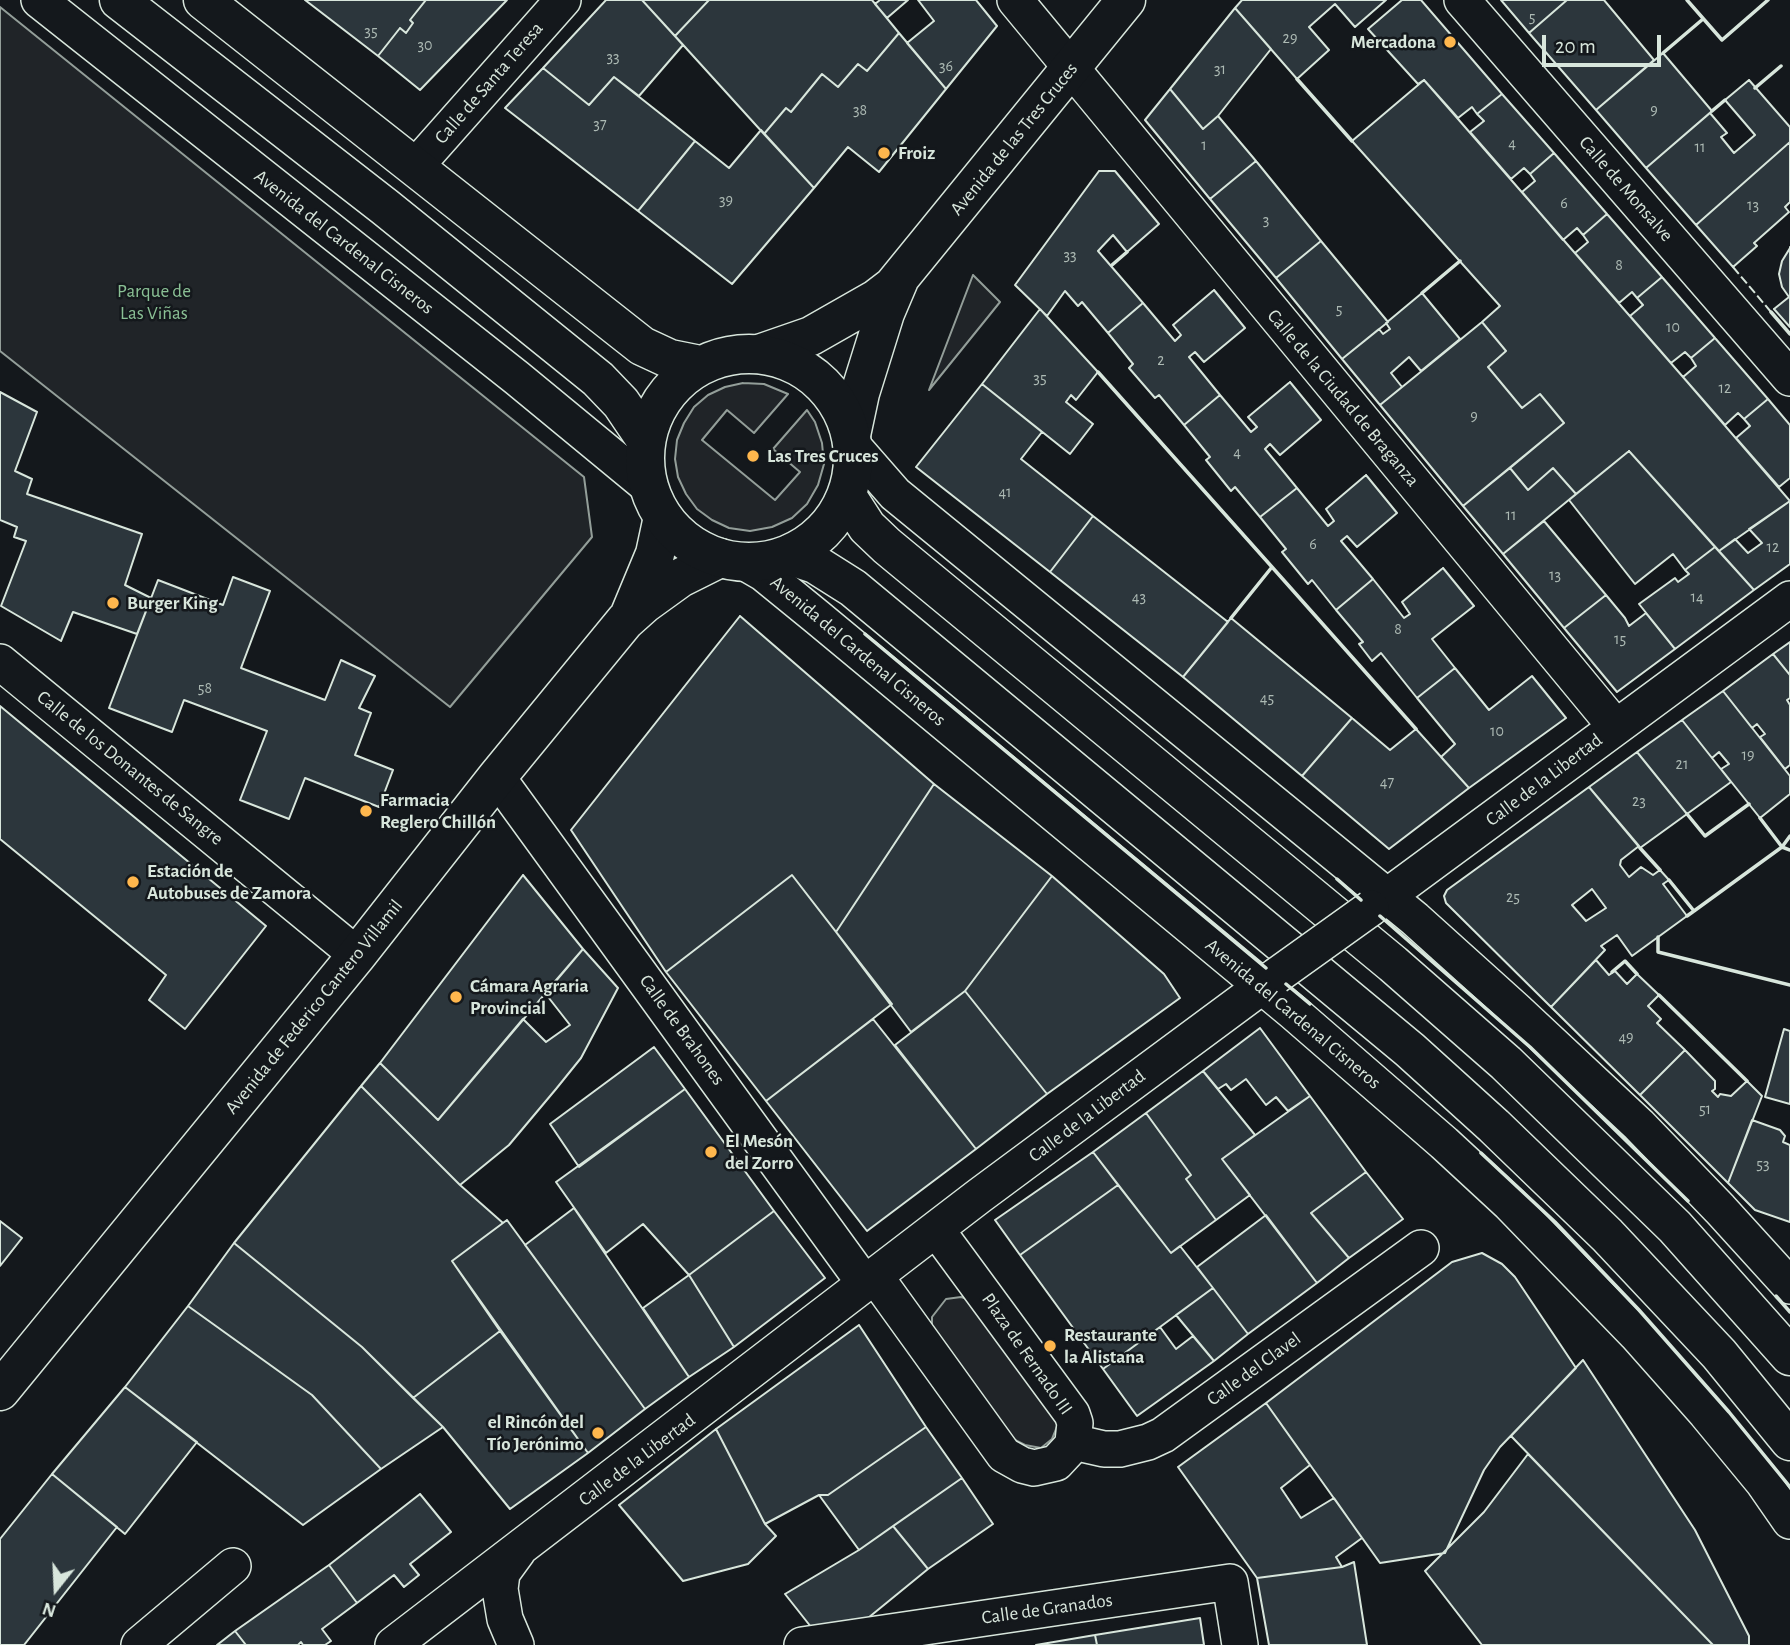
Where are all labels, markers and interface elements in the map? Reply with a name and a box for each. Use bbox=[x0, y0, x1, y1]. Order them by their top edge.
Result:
house number: 5 bbox=[1529, 7, 1535, 27]
street label: Calle de Santa Teresa bbox=[430, 17, 548, 149]
house number: 35 bbox=[364, 21, 378, 41]
scale bar bbox=[1545, 21, 1664, 65]
house number: 29 bbox=[1283, 28, 1297, 48]
place label: Mercadona bbox=[1351, 31, 1436, 53]
marker: Mercadona bbox=[1442, 34, 1458, 50]
house number: 30 bbox=[417, 35, 433, 55]
text: 20 m bbox=[1555, 36, 1596, 57]
house number: 33 bbox=[606, 47, 620, 67]
house number: 36 bbox=[939, 56, 953, 76]
street label: Avenida de las Tres Cruces bbox=[945, 58, 1083, 220]
house number: 31 bbox=[1214, 59, 1226, 79]
house number: 38 bbox=[853, 100, 867, 120]
house number: 9 bbox=[1650, 100, 1658, 120]
house number: 37 bbox=[593, 114, 607, 134]
street label: Calle de Monsalve bbox=[1574, 132, 1678, 246]
house number: 4 bbox=[1508, 133, 1516, 153]
house number: 1 bbox=[1201, 135, 1207, 155]
house number: 11 bbox=[1694, 137, 1706, 157]
place label: Froiz bbox=[898, 142, 935, 164]
marker: Froiz bbox=[876, 145, 892, 161]
street label: Avenida del Cardenal Cisneros bbox=[250, 165, 438, 319]
house number: 39 bbox=[719, 190, 733, 210]
house number: 6 bbox=[1560, 193, 1568, 213]
house number: 13 bbox=[1747, 195, 1759, 215]
house number: 3 bbox=[1263, 210, 1269, 230]
house number: 33 bbox=[1063, 245, 1077, 265]
house number: 8 bbox=[1615, 255, 1623, 275]
park label: Parque de Las Viñas bbox=[117, 280, 191, 324]
house number: 5 bbox=[1336, 299, 1342, 319]
street label: Calle de la Ciudad de Braganza bbox=[1262, 305, 1424, 491]
house number: 10 bbox=[1666, 317, 1680, 337]
house number: 2 bbox=[1157, 350, 1165, 370]
house number: 35 bbox=[1033, 368, 1047, 388]
house number: 12 bbox=[1719, 378, 1731, 398]
house number: 9 bbox=[1470, 406, 1478, 426]
house number: 4 bbox=[1233, 442, 1241, 462]
place label: Las Tres Cruces bbox=[767, 445, 878, 467]
marker: Las Tres Cruces bbox=[745, 448, 761, 464]
house number: 41 bbox=[998, 482, 1012, 502]
house number: 11 bbox=[1505, 505, 1517, 525]
house number: 6 bbox=[1309, 534, 1317, 554]
house number: 12 bbox=[1767, 537, 1779, 557]
house number: 13 bbox=[1549, 565, 1561, 585]
street label: Avenida del Cardenal Cisneros bbox=[766, 571, 950, 731]
house number: 43 bbox=[1132, 587, 1146, 607]
house number: 14 bbox=[1690, 587, 1704, 607]
place label: Burger King bbox=[127, 592, 218, 614]
marker: Burger King bbox=[105, 595, 121, 611]
house number: 8 bbox=[1394, 619, 1402, 639]
house number: 15 bbox=[1614, 629, 1626, 649]
house number: 58 bbox=[198, 678, 212, 698]
street label: Calle de los Donantes de Sangre bbox=[32, 686, 228, 850]
house number: 45 bbox=[1260, 688, 1274, 708]
house number: 10 bbox=[1490, 721, 1504, 741]
street label: Calle de la Libertad bbox=[1481, 729, 1607, 831]
house number: 19 bbox=[1741, 745, 1755, 765]
house number: 21 bbox=[1676, 754, 1688, 774]
house number: 47 bbox=[1380, 772, 1394, 792]
place label: Farmacia Reglero Chillón bbox=[380, 789, 496, 833]
house number: 23 bbox=[1632, 791, 1646, 811]
marker: Farmacia Reglero Chillón bbox=[358, 803, 374, 819]
place label: Estación de Autobuses de Zamora bbox=[147, 860, 311, 904]
marker: Estación de Autobuses de Zamora bbox=[125, 874, 141, 890]
house number: 25 bbox=[1506, 887, 1520, 907]
street label: Avenida de Federico Cantero Villamil bbox=[220, 895, 408, 1119]
street label: Avenida del Cardenal Cisneros bbox=[1201, 934, 1385, 1094]
street label: Calle de Brahones bbox=[634, 970, 730, 1090]
place label: Cámara Agraria Provincial bbox=[470, 975, 589, 1019]
marker: Cámara Agraria Provincial bbox=[448, 989, 464, 1005]
house number: 49 bbox=[1618, 1027, 1634, 1047]
street label: Calle de la Libertad bbox=[1024, 1065, 1150, 1167]
house number: 51 bbox=[1699, 1099, 1711, 1119]
place label: El Mesón del Zorro bbox=[725, 1130, 794, 1174]
marker: El Mesón del Zorro bbox=[703, 1144, 719, 1160]
house number: 53 bbox=[1756, 1154, 1770, 1174]
street label: Plaza de Fernado III bbox=[977, 1289, 1077, 1419]
place label: Restaurante la Alistana bbox=[1064, 1324, 1157, 1368]
street label: Calle del Clavel bbox=[1203, 1327, 1305, 1411]
marker: Restaurante la Alistana bbox=[1042, 1338, 1058, 1354]
street label: Calle de la Libertad bbox=[574, 1409, 700, 1511]
place label: el Rincón del Tío Jerónimo bbox=[487, 1411, 584, 1455]
marker: el Rincón del Tío Jerónimo bbox=[590, 1425, 606, 1441]
north arrow bbox=[21, 1554, 91, 1624]
street label: Calle de Granados bbox=[980, 1589, 1114, 1629]
text: N bbox=[40, 1598, 59, 1621]

